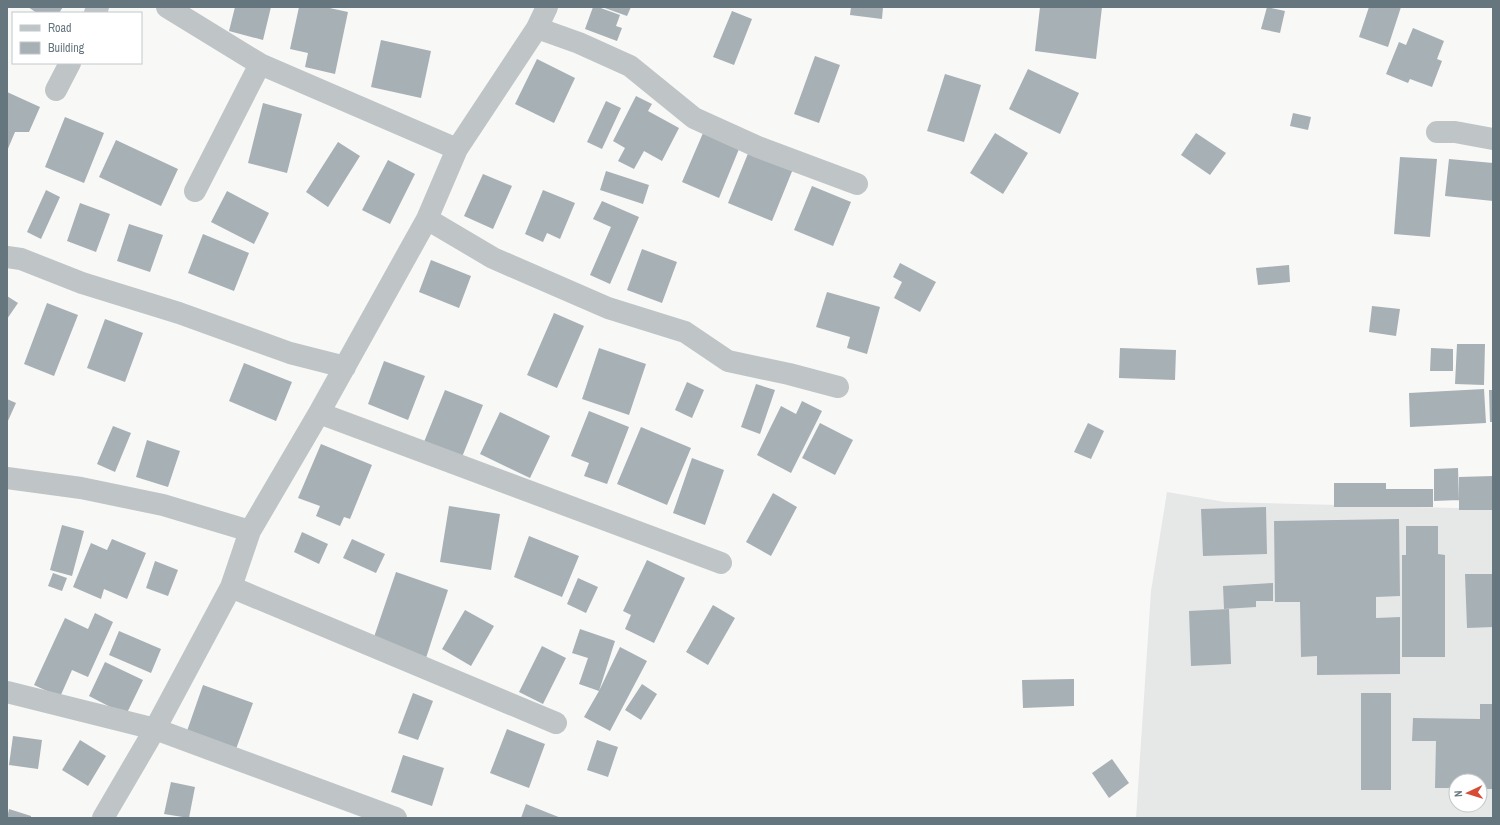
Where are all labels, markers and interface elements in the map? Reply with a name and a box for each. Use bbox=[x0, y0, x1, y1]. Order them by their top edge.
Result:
legend bbox=[12, 12, 142, 64]
text: Road bbox=[48, 20, 72, 36]
text: Building bbox=[48, 40, 85, 56]
north arrow bbox=[1448, 773, 1488, 813]
text: N bbox=[1451, 790, 1465, 797]

